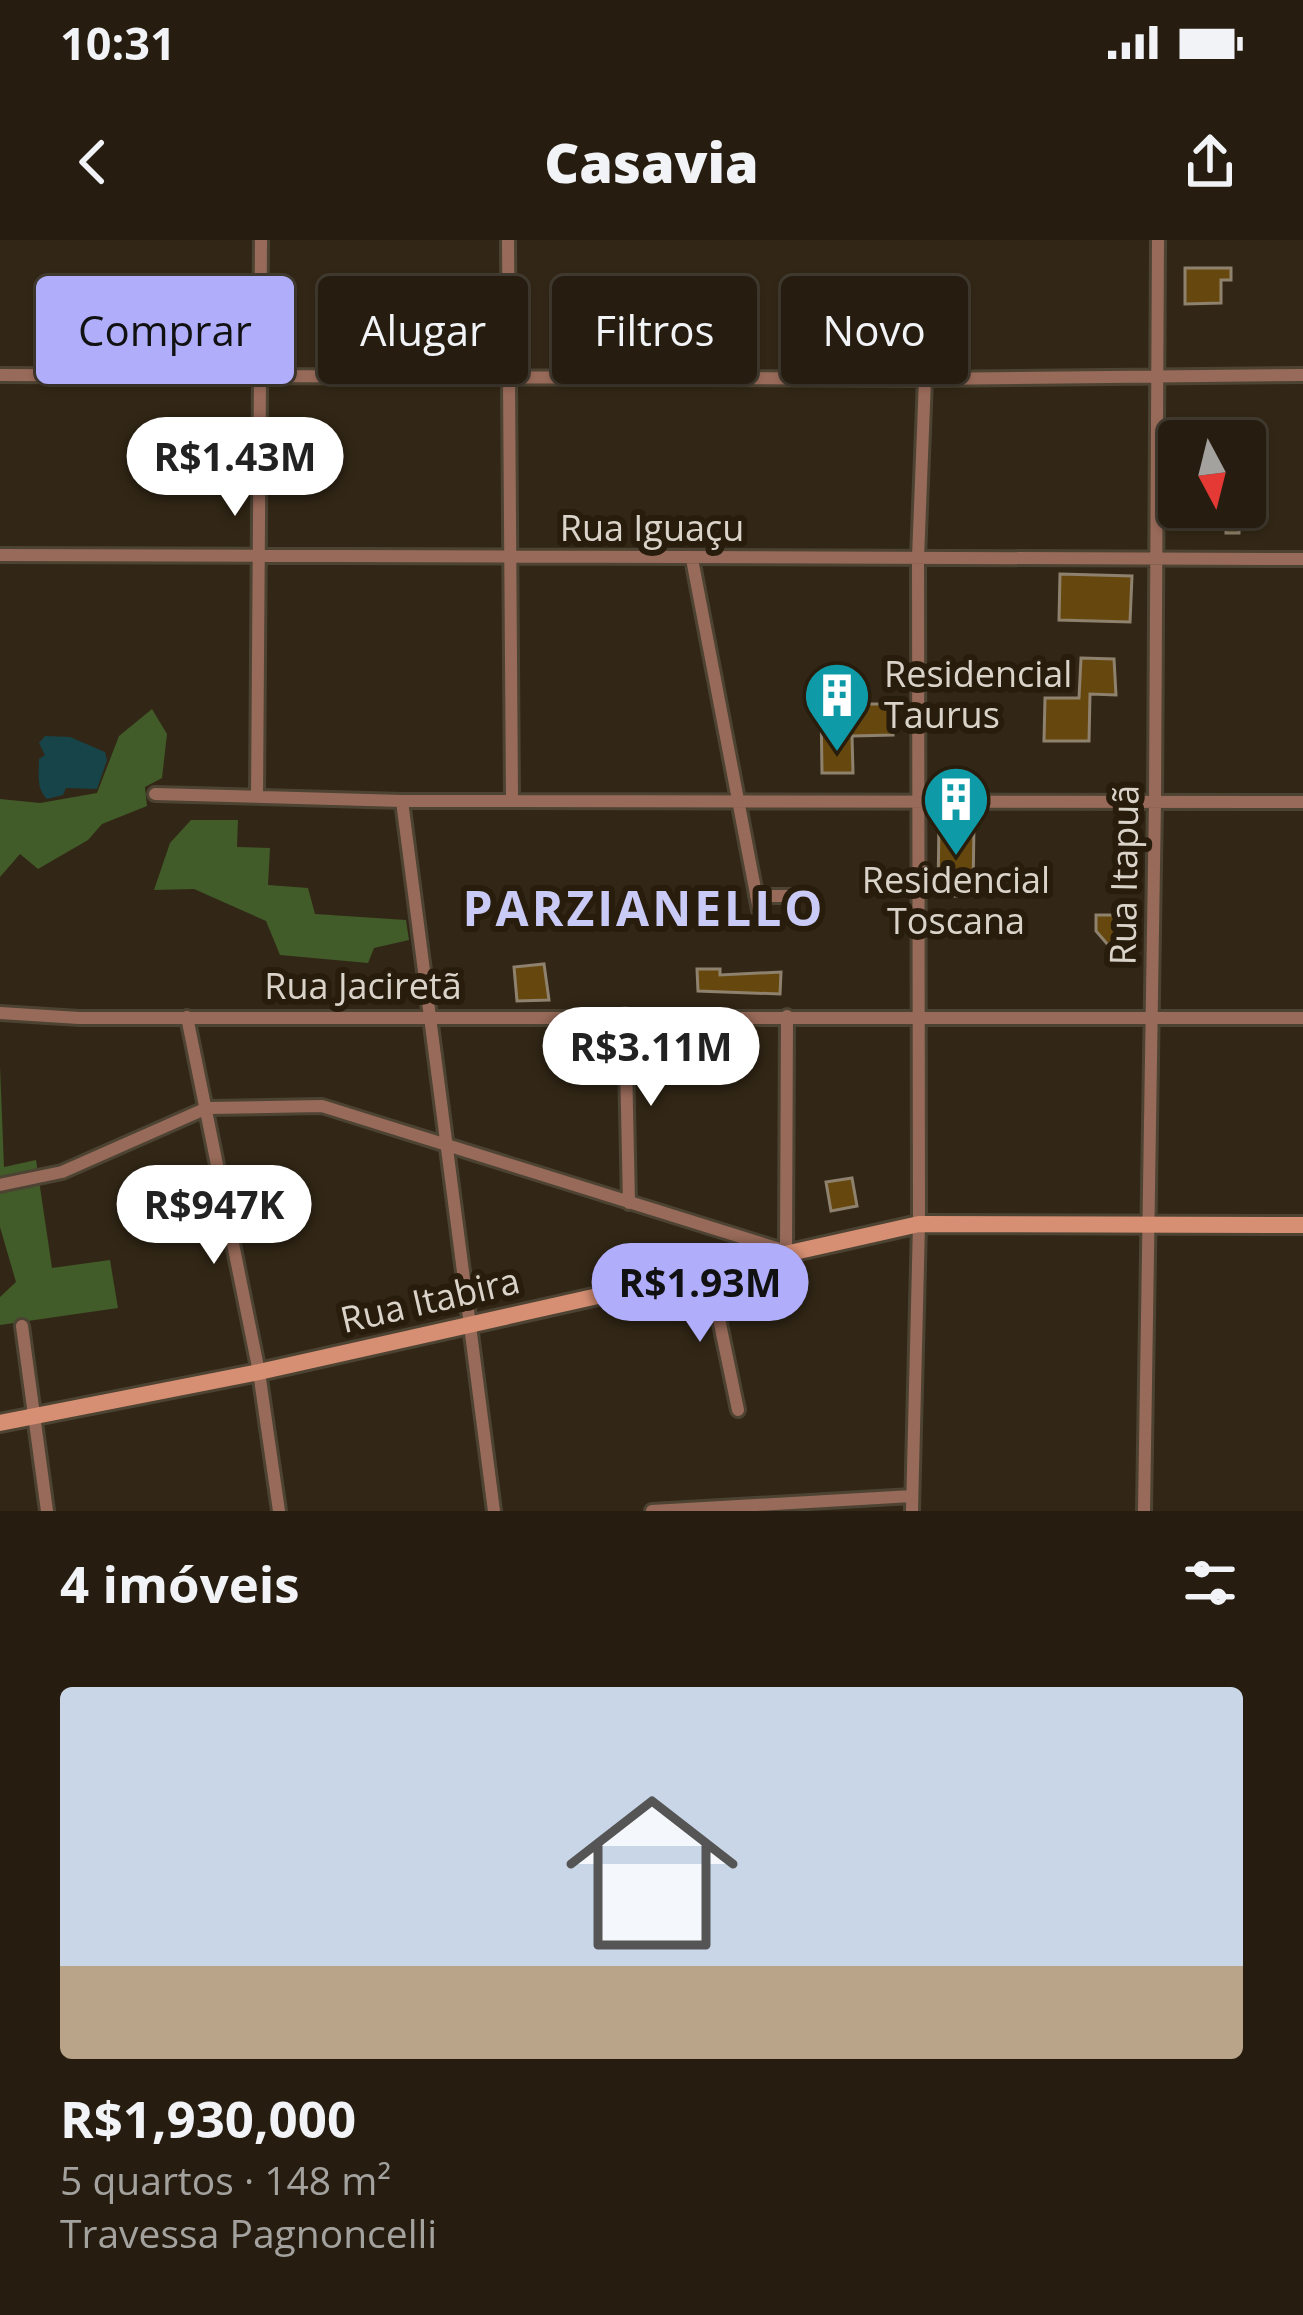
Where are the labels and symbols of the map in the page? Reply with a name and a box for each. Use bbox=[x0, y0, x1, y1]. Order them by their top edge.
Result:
pin: R$1.43M bbox=[124, 417, 346, 519]
north arrow bbox=[1158, 420, 1266, 528]
street label: Rua Iguaçu bbox=[560, 503, 744, 552]
place label: Residencial Taurus bbox=[884, 649, 1072, 739]
building icon: Residencial Taurus bbox=[802, 660, 872, 754]
building icon: Residencial Toscana bbox=[921, 764, 991, 858]
street label: Rua Itapuã bbox=[1097, 784, 1150, 966]
place label: Residencial Toscana bbox=[862, 855, 1050, 945]
district label: PARZIANELLO bbox=[462, 875, 826, 940]
street label: Rua Jaciretã bbox=[264, 961, 462, 1010]
pin: R$3.11M bbox=[540, 1007, 762, 1109]
pin: R$947K bbox=[116, 1165, 312, 1267]
pin: R$1.93M bbox=[589, 1243, 811, 1345]
street label: Rua Itabira bbox=[336, 1255, 524, 1344]

